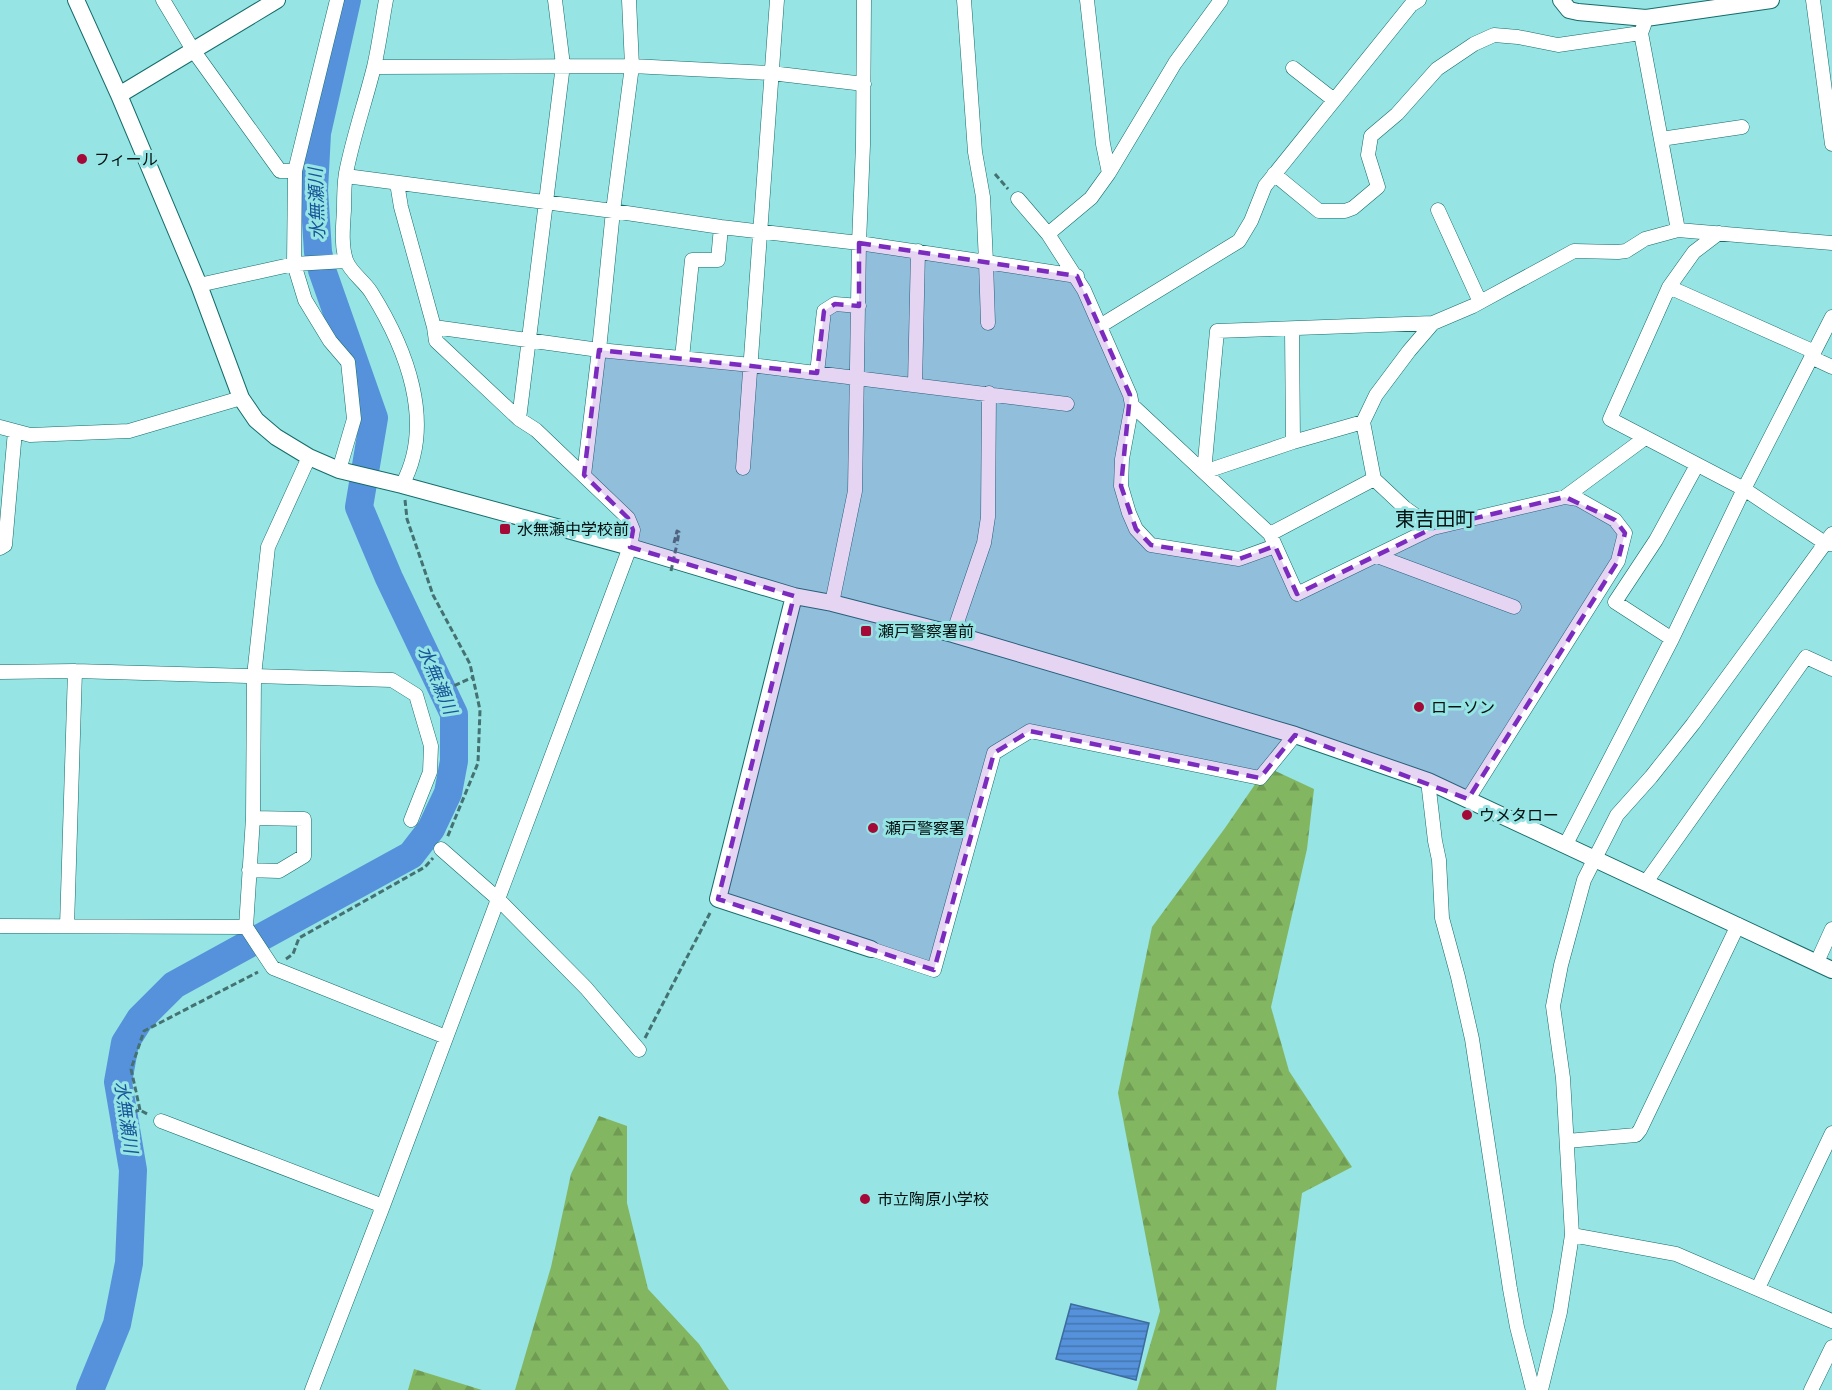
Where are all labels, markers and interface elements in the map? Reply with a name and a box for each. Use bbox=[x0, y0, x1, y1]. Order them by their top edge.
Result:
place label: フィール bbox=[94, 149, 158, 169]
marker: フィール bbox=[75, 152, 89, 166]
water label: 水無瀬川 bbox=[304, 166, 329, 240]
district label: 東吉田町 bbox=[1395, 506, 1475, 531]
place label: 水無瀬中学校前 bbox=[517, 519, 629, 539]
marker: 水無瀬中学校前 bbox=[498, 522, 512, 536]
place label: 瀬戸警察署前 bbox=[878, 621, 974, 641]
marker: 瀬戸警察署前 bbox=[859, 624, 873, 638]
water label: 水無瀬川 bbox=[413, 642, 463, 719]
place label: ローソン bbox=[1431, 697, 1495, 717]
marker: ローソン bbox=[1412, 700, 1426, 714]
place label: ウメタロー bbox=[1479, 805, 1559, 825]
marker: ウメタロー bbox=[1460, 808, 1474, 822]
place label: 瀬戸警察署 bbox=[885, 818, 965, 838]
marker: 瀬戸警察署 bbox=[866, 821, 880, 835]
water label: 水無瀬川 bbox=[110, 1080, 143, 1156]
place label: 市立陶原小学校 bbox=[877, 1189, 989, 1209]
marker: 市立陶原小学校 bbox=[858, 1192, 872, 1206]

